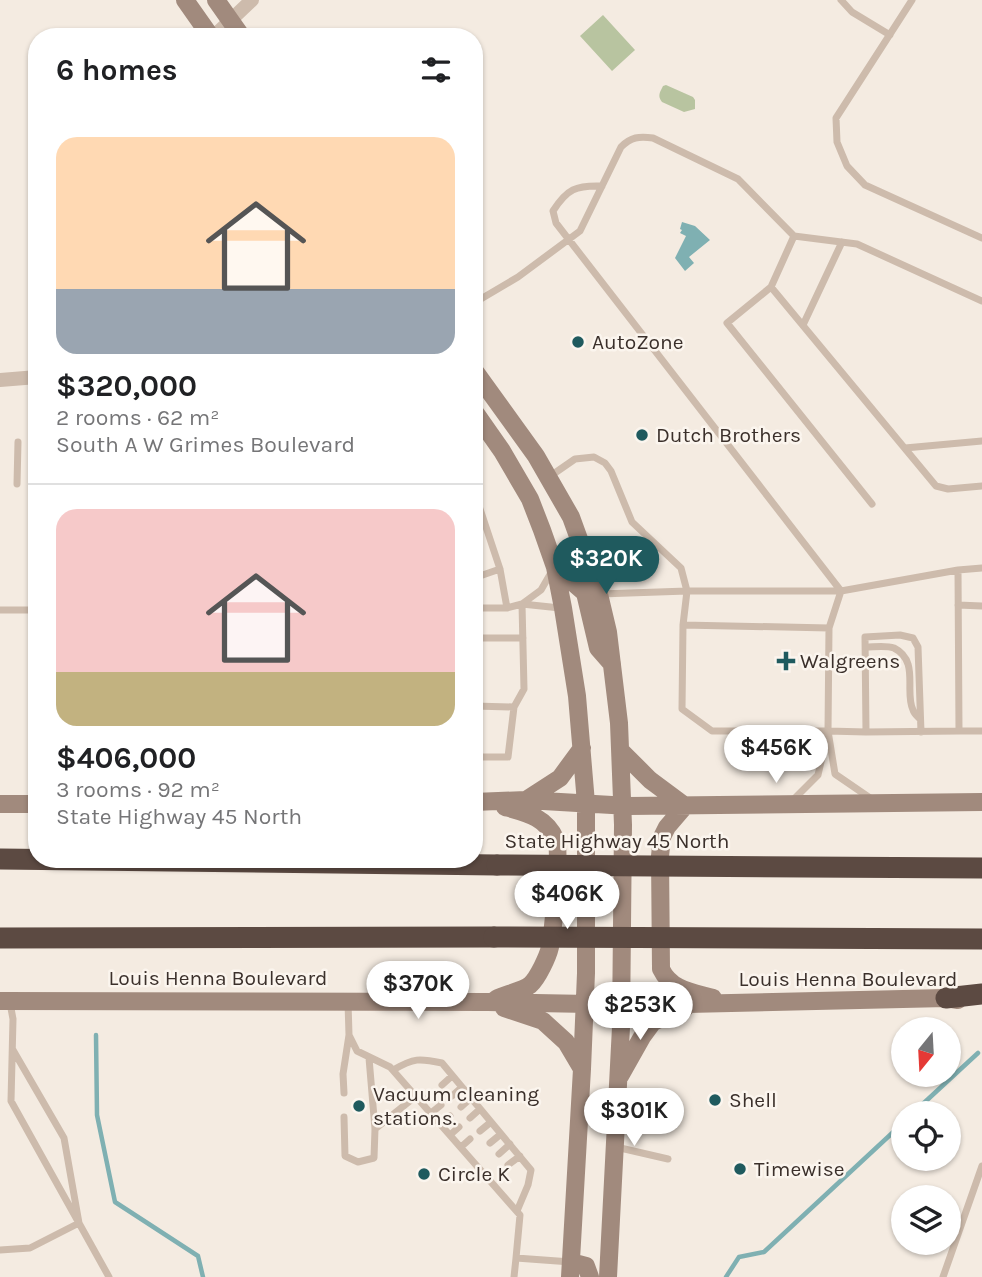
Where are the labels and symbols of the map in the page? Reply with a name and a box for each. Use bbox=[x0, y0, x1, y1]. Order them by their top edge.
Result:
place label: AutoZone bbox=[592, 330, 684, 354]
marker: AutoZone bbox=[570, 334, 586, 350]
place label: Dutch Brothers bbox=[656, 423, 801, 447]
marker: Dutch Brothers bbox=[634, 427, 650, 443]
pin: $320K bbox=[557, 536, 655, 596]
place label: Walgreens bbox=[800, 649, 900, 673]
marker: Walgreens bbox=[778, 653, 794, 669]
pin: $456K bbox=[727, 726, 825, 785]
street label: State Highway 45 North bbox=[505, 829, 729, 853]
pin: $406K bbox=[518, 872, 616, 931]
pin: $370K bbox=[369, 962, 467, 1021]
street label: Louis Henna Boulevard bbox=[108, 966, 328, 990]
street label: Louis Henna Boulevard bbox=[738, 967, 958, 991]
pin: $253K bbox=[591, 982, 689, 1042]
north arrow bbox=[891, 1017, 961, 1087]
place label: Vacuum cleaning stations. bbox=[373, 1082, 539, 1130]
pin: $301K bbox=[585, 1088, 683, 1148]
place label: Shell bbox=[729, 1088, 777, 1112]
marker: Shell bbox=[707, 1092, 723, 1108]
marker: Vacuum cleaning stations. bbox=[351, 1098, 367, 1114]
place label: Timewise bbox=[754, 1157, 845, 1181]
marker: Timewise bbox=[732, 1161, 748, 1177]
place label: Circle K bbox=[438, 1162, 510, 1186]
marker: Circle K bbox=[416, 1166, 432, 1182]

